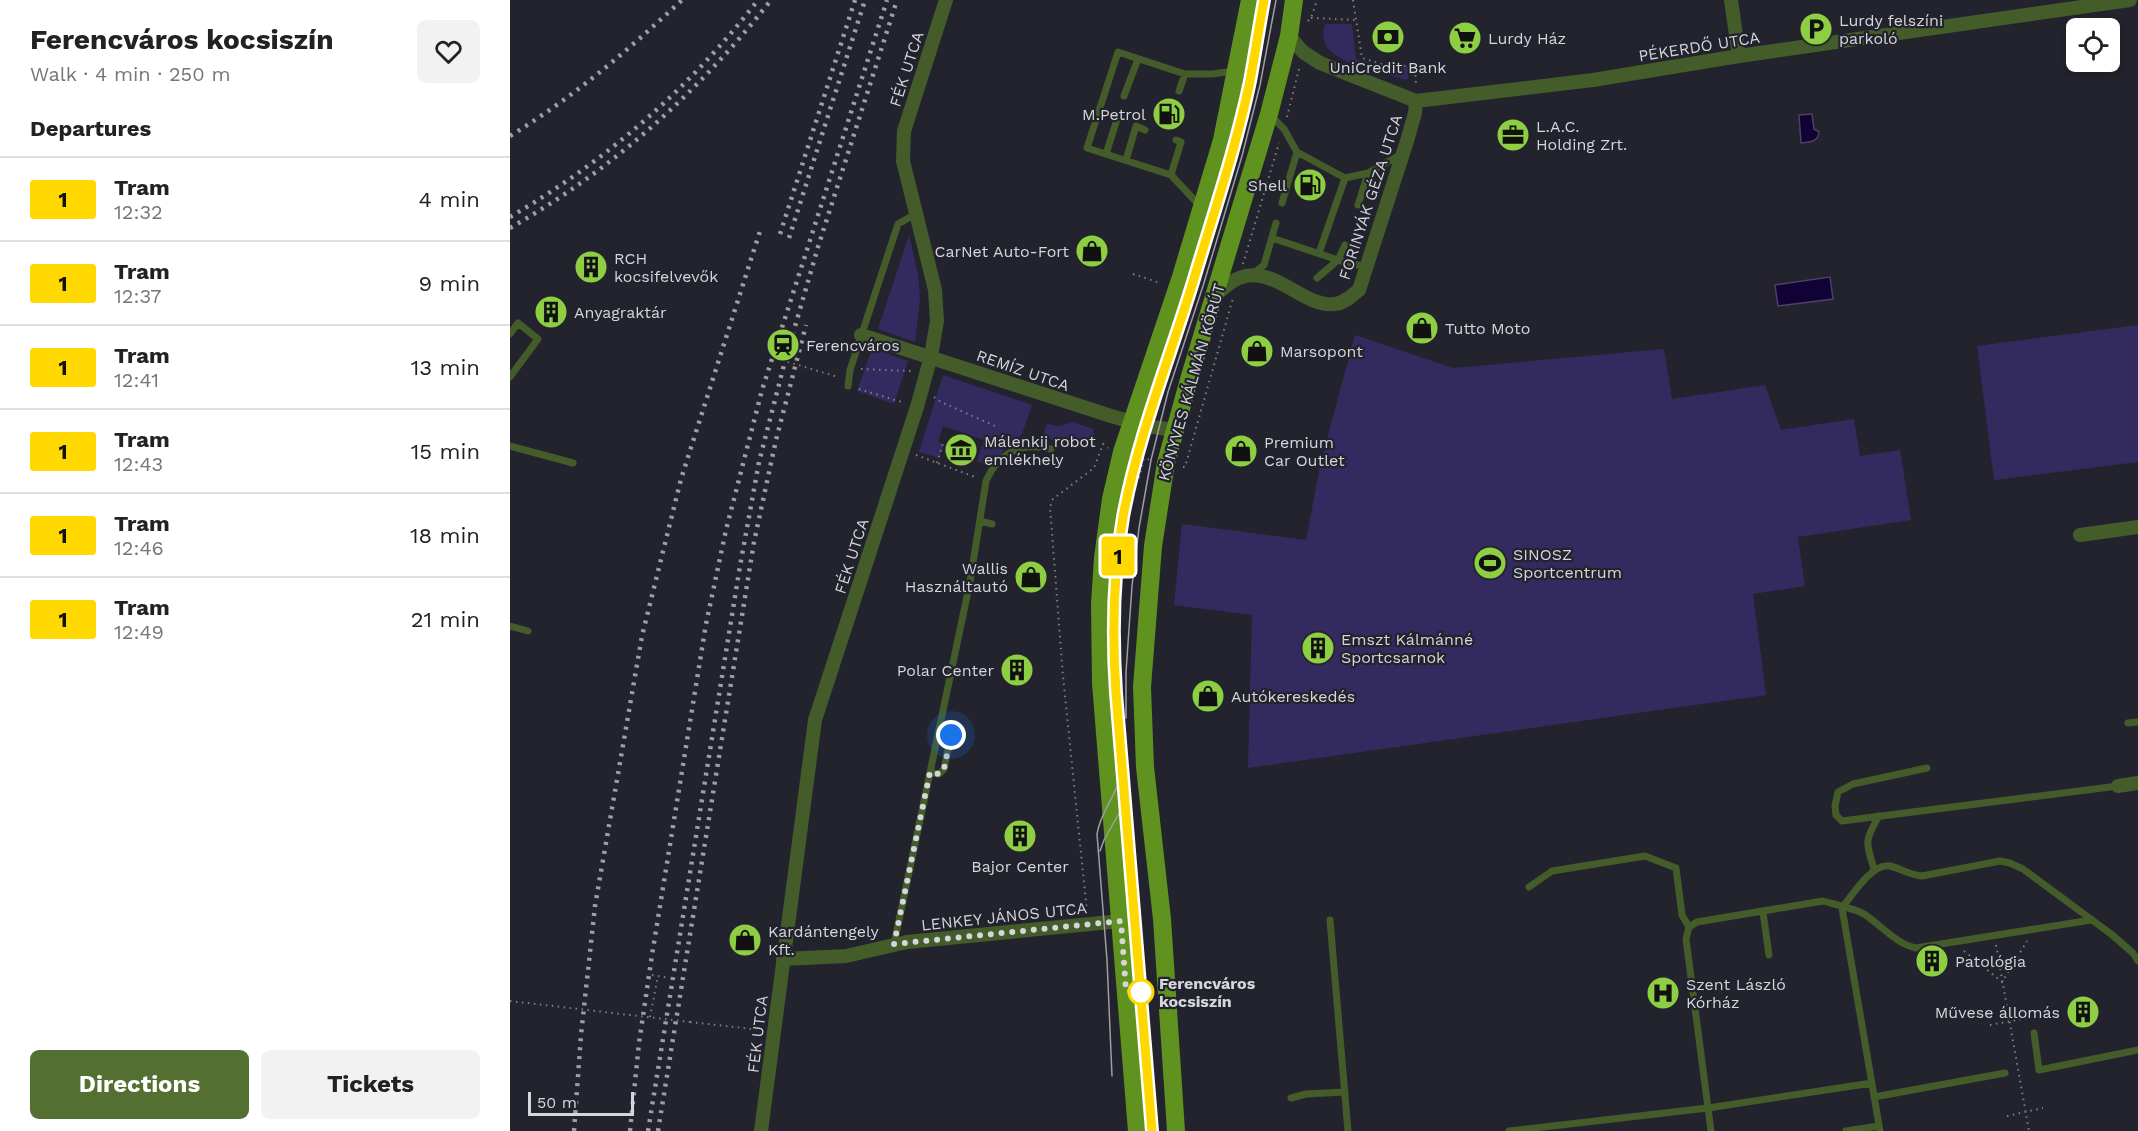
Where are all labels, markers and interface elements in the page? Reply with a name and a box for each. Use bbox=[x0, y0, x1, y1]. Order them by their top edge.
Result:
parking icon: Lurdy felszíni parkoló bbox=[1798, 11, 1834, 47]
place label: Lurdy felszíni parkoló bbox=[1839, 11, 1943, 48]
map controls bbox=[2066, 18, 2120, 72]
button: locate bbox=[2066, 18, 2120, 72]
bank icon: UniCredit Bank bbox=[1370, 19, 1406, 55]
button: heart bbox=[417, 20, 480, 83]
supermarket icon: Lurdy Ház bbox=[1447, 20, 1483, 56]
text: Ferencváros kocsiszín bbox=[30, 23, 334, 56]
street label: PÉKERDŐ UTCA bbox=[1637, 27, 1761, 65]
street label: FÉK UTCA bbox=[885, 29, 928, 109]
place label: Lurdy Ház bbox=[1488, 29, 1566, 48]
place label: UniCredit Bank bbox=[1330, 58, 1446, 77]
text: Walk · 4 min · 250 m bbox=[30, 62, 231, 86]
fuel station icon: M.Petrol bbox=[1151, 96, 1187, 132]
place label: M.Petrol bbox=[1082, 105, 1146, 124]
street label: FORINYÁK GÉZA UTCA bbox=[1335, 112, 1406, 282]
text: Departures bbox=[30, 116, 151, 141]
office icon: L.A.C. Holding Zrt. bbox=[1495, 117, 1531, 153]
place label: L.A.C. Holding Zrt. bbox=[1536, 117, 1627, 154]
fuel station icon: Shell bbox=[1292, 167, 1328, 203]
text: Tram bbox=[114, 175, 170, 200]
place label: Shell bbox=[1248, 176, 1287, 195]
text: 1 bbox=[58, 187, 68, 212]
text: 4 min bbox=[419, 187, 480, 212]
text: 12:32 bbox=[114, 200, 163, 224]
shop icon: CarNet Auto-Fort bbox=[1074, 233, 1110, 269]
place label: CarNet Auto-Fort bbox=[934, 242, 1069, 261]
building icon: RCH kocsifelvevők bbox=[573, 249, 609, 285]
place label: RCH kocsifelvevők bbox=[614, 249, 718, 286]
text: Tram bbox=[114, 259, 170, 284]
text: 1 bbox=[58, 271, 68, 296]
text: 9 min bbox=[418, 271, 480, 296]
street label: KÖNYVES KÁLMÁN KÖRÚT bbox=[1154, 281, 1229, 483]
text: 12:37 bbox=[114, 284, 161, 308]
building icon: Anyagraktár bbox=[533, 294, 569, 330]
place label: Anyagraktár bbox=[574, 303, 667, 322]
shop icon: Tutto Moto bbox=[1404, 310, 1440, 346]
place label: Tutto Moto bbox=[1445, 319, 1530, 338]
station icon: Ferencváros bbox=[765, 327, 801, 363]
shop icon: Marsopont bbox=[1239, 333, 1275, 369]
place label: Ferencváros bbox=[806, 336, 900, 355]
place label: Marsopont bbox=[1280, 342, 1363, 361]
text: Tram bbox=[114, 343, 170, 368]
street label: REMÍZ UTCA bbox=[974, 346, 1072, 395]
text: 1 bbox=[58, 355, 68, 380]
text: 13 min bbox=[411, 355, 480, 380]
text: 12:41 bbox=[114, 368, 159, 392]
text: Tram bbox=[114, 427, 170, 452]
museum icon: Málenkij robot emlékhely bbox=[943, 432, 979, 468]
place label: Málenkij robot emlékhely bbox=[984, 432, 1096, 469]
shop icon: Premium Car Outlet bbox=[1223, 433, 1259, 469]
place label: Premium Car Outlet bbox=[1264, 433, 1345, 470]
text: 1 bbox=[58, 439, 68, 464]
text: 15 min bbox=[411, 439, 480, 464]
text: 12:43 bbox=[114, 452, 163, 476]
text: Tram bbox=[114, 511, 170, 536]
street label: FÉK UTCA bbox=[830, 516, 873, 596]
text: 1 bbox=[58, 523, 68, 548]
text: 18 min bbox=[410, 523, 480, 548]
text: 12:46 bbox=[114, 536, 164, 560]
line badge: 1 bbox=[1098, 536, 1138, 576]
text: 1 bbox=[1113, 544, 1123, 569]
sports icon: SINOSZ Sportcentrum bbox=[1472, 545, 1508, 581]
place label: SINOSZ Sportcentrum bbox=[1513, 545, 1622, 582]
place label: Wallis Használtautó bbox=[905, 559, 1008, 596]
shop icon: Wallis Használtautó bbox=[1013, 559, 1049, 595]
text: Tram bbox=[114, 595, 170, 620]
text: 1 bbox=[58, 607, 68, 632]
text: 21 min bbox=[411, 607, 480, 632]
text: 12:49 bbox=[114, 620, 164, 644]
building icon: Emszt Kálmánné Sportcsarnok bbox=[1300, 630, 1336, 666]
place label: Emszt Kálmánné Sportcsarnok bbox=[1341, 630, 1473, 667]
building icon: Polar Center bbox=[999, 652, 1035, 688]
place label: Polar Center bbox=[897, 661, 994, 680]
shop icon: Autókereskedés bbox=[1190, 678, 1226, 714]
place label: Autókereskedés bbox=[1231, 687, 1355, 706]
your location bbox=[936, 720, 966, 750]
building icon: Bajor Center bbox=[1002, 818, 1038, 854]
place label: Bajor Center bbox=[971, 857, 1069, 876]
street label: LENKEY JÁNOS UTCA bbox=[920, 898, 1088, 935]
shop icon: Kardántengely Kft. bbox=[727, 922, 763, 958]
place label: Kardántengely Kft. bbox=[768, 922, 880, 959]
building icon: Patológia bbox=[1914, 943, 1950, 979]
place label: Patológia bbox=[1955, 952, 2026, 971]
place label: Ferencváros kocsiszín bbox=[1159, 974, 1256, 1011]
hospital icon: Szent László Kórház bbox=[1645, 975, 1681, 1011]
place label: Szent László Kórház bbox=[1686, 975, 1786, 1012]
marker: Ferencváros kocsiszín bbox=[1128, 979, 1154, 1005]
street label: FÉK UTCA bbox=[743, 994, 772, 1074]
building icon: Művese állomás bbox=[2065, 994, 2101, 1030]
place label: Művese állomás bbox=[1935, 1003, 2060, 1022]
button: Directions bbox=[30, 1050, 249, 1119]
button: Tickets bbox=[261, 1050, 480, 1119]
scale bar bbox=[528, 1089, 634, 1116]
text: 50 m bbox=[537, 1093, 577, 1112]

